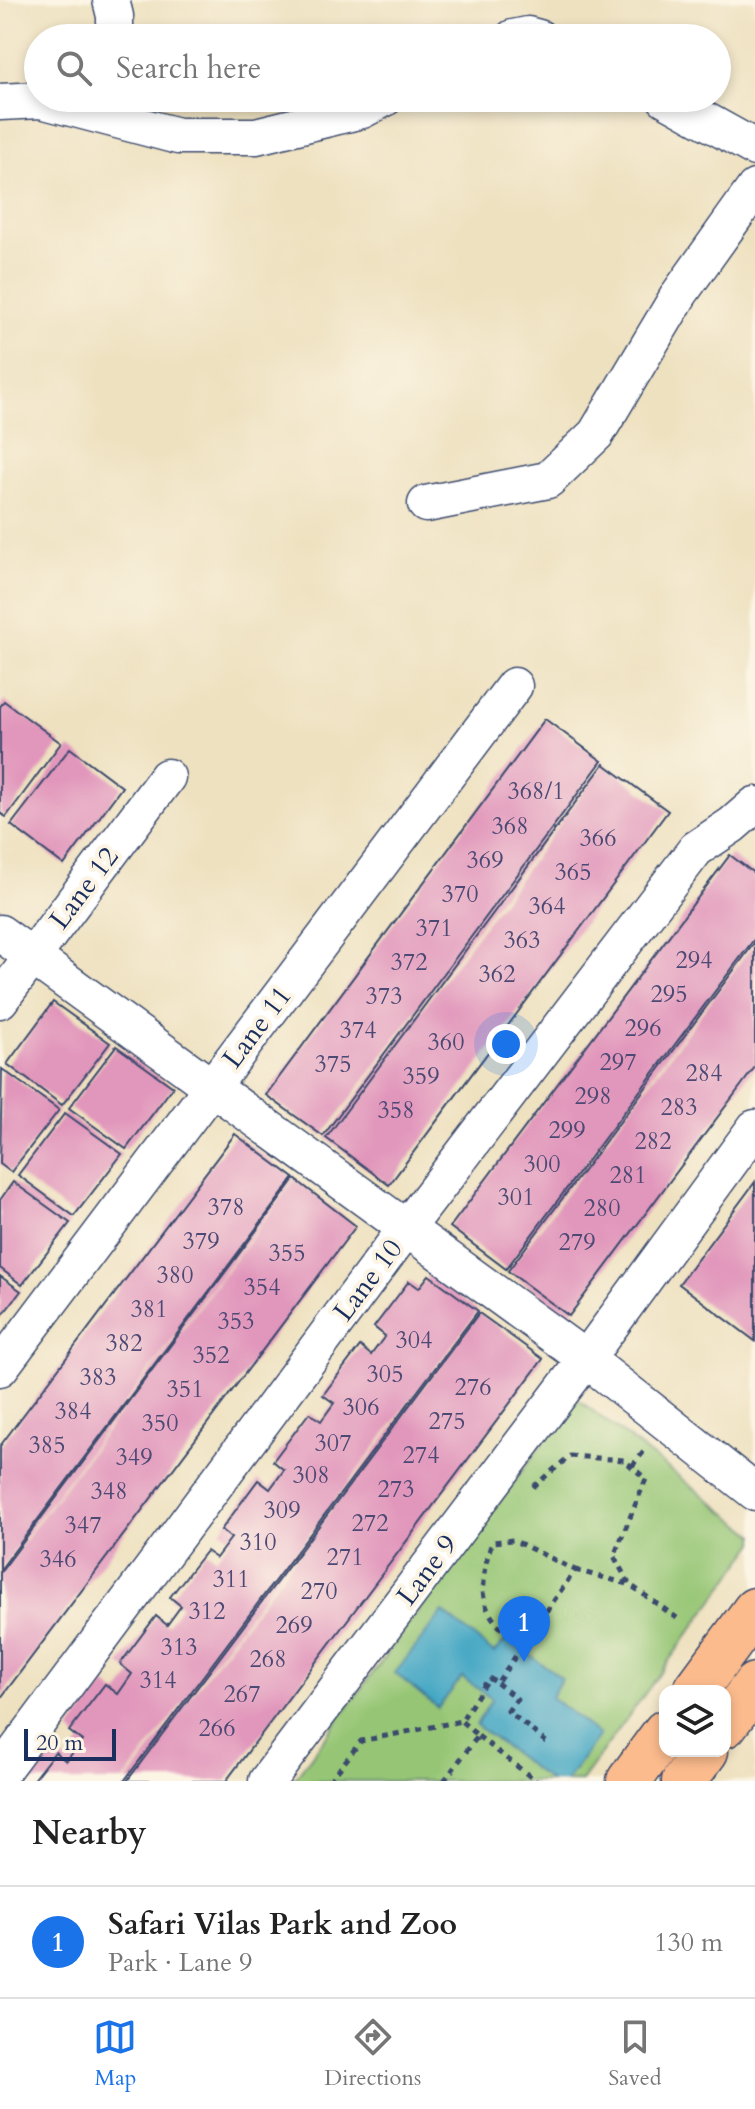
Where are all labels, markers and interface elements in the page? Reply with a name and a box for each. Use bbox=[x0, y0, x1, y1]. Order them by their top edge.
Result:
search box bbox=[24, 24, 731, 112]
icon: search bbox=[52, 46, 96, 90]
text: Search here bbox=[116, 48, 261, 89]
house number: 368/1 bbox=[508, 775, 564, 808]
house number: 368 bbox=[492, 810, 528, 843]
house number: 366 bbox=[580, 822, 616, 855]
street label: Lane 12 bbox=[41, 839, 127, 937]
house number: 369 bbox=[467, 844, 503, 877]
house number: 365 bbox=[555, 856, 591, 889]
house number: 370 bbox=[442, 878, 478, 911]
house number: 364 bbox=[529, 890, 565, 923]
house number: 371 bbox=[416, 912, 452, 945]
house number: 363 bbox=[504, 924, 540, 957]
house number: 294 bbox=[676, 944, 712, 977]
house number: 372 bbox=[391, 946, 427, 979]
house number: 362 bbox=[479, 958, 515, 991]
street label: Lane 11 bbox=[214, 978, 300, 1076]
house number: 295 bbox=[651, 978, 687, 1011]
house number: 373 bbox=[366, 980, 402, 1013]
house number: 296 bbox=[625, 1012, 661, 1045]
house number: 374 bbox=[340, 1014, 376, 1047]
your location bbox=[486, 1024, 526, 1064]
house number: 360 bbox=[428, 1026, 464, 1059]
house number: 297 bbox=[600, 1046, 636, 1079]
house number: 375 bbox=[315, 1048, 351, 1081]
house number: 284 bbox=[686, 1057, 722, 1090]
house number: 359 bbox=[403, 1060, 439, 1093]
house number: 298 bbox=[575, 1080, 611, 1113]
house number: 283 bbox=[661, 1091, 697, 1124]
house number: 358 bbox=[378, 1094, 414, 1127]
house number: 299 bbox=[549, 1114, 585, 1147]
house number: 282 bbox=[635, 1125, 671, 1158]
house number: 300 bbox=[524, 1148, 560, 1181]
house number: 281 bbox=[610, 1159, 646, 1192]
house number: 301 bbox=[498, 1181, 534, 1214]
house number: 378 bbox=[208, 1191, 244, 1224]
house number: 280 bbox=[584, 1192, 620, 1225]
house number: 379 bbox=[183, 1225, 219, 1258]
house number: 279 bbox=[559, 1226, 595, 1259]
street label: Lane 10 bbox=[325, 1231, 411, 1329]
house number: 355 bbox=[269, 1237, 305, 1270]
house number: 380 bbox=[157, 1259, 193, 1292]
house number: 354 bbox=[244, 1271, 280, 1304]
house number: 381 bbox=[131, 1293, 167, 1326]
house number: 353 bbox=[218, 1305, 254, 1338]
house number: 304 bbox=[396, 1324, 432, 1357]
house number: 382 bbox=[106, 1327, 142, 1360]
house number: 352 bbox=[193, 1339, 229, 1372]
house number: 305 bbox=[367, 1358, 403, 1391]
house number: 383 bbox=[80, 1361, 116, 1394]
house number: 276 bbox=[455, 1371, 491, 1404]
house number: 351 bbox=[167, 1373, 203, 1406]
house number: 306 bbox=[343, 1391, 379, 1424]
house number: 384 bbox=[55, 1395, 91, 1428]
house number: 275 bbox=[429, 1405, 465, 1438]
house number: 350 bbox=[142, 1407, 178, 1440]
house number: 307 bbox=[315, 1427, 351, 1460]
house number: 385 bbox=[29, 1429, 65, 1462]
house number: 274 bbox=[403, 1439, 439, 1472]
house number: 349 bbox=[116, 1441, 152, 1474]
house number: 308 bbox=[293, 1459, 329, 1492]
house number: 273 bbox=[378, 1473, 414, 1506]
house number: 348 bbox=[91, 1475, 127, 1508]
house number: 309 bbox=[264, 1494, 300, 1527]
house number: 272 bbox=[352, 1507, 388, 1540]
house number: 347 bbox=[65, 1509, 101, 1542]
house number: 310 bbox=[240, 1526, 276, 1559]
street label: Lane 9 bbox=[388, 1527, 466, 1613]
house number: 271 bbox=[327, 1541, 363, 1574]
house number: 346 bbox=[40, 1543, 76, 1576]
house number: 311 bbox=[213, 1563, 249, 1596]
house number: 270 bbox=[301, 1575, 337, 1608]
house number: 312 bbox=[189, 1595, 225, 1628]
pin: 1 bbox=[498, 1596, 550, 1662]
house number: 269 bbox=[276, 1609, 312, 1642]
house number: 313 bbox=[161, 1631, 197, 1664]
house number: 268 bbox=[250, 1643, 286, 1676]
house number: 314 bbox=[140, 1664, 176, 1697]
house number: 267 bbox=[224, 1678, 260, 1711]
map controls bbox=[659, 1685, 731, 1757]
button: layers bbox=[659, 1685, 731, 1757]
house number: 266 bbox=[199, 1712, 235, 1745]
scale bar bbox=[24, 1725, 116, 1761]
text: 20 m bbox=[36, 1728, 83, 1758]
text: Nearby bbox=[32, 1810, 147, 1856]
text: Safari Vilas Park and Zoo bbox=[108, 1904, 457, 1945]
text: 1 bbox=[51, 1925, 65, 1960]
text: 130 m bbox=[654, 1925, 723, 1960]
text: Park · Lane 9 bbox=[108, 1945, 252, 1980]
tab: Map bbox=[93, 2015, 137, 2093]
tab: Directions bbox=[324, 2015, 421, 2093]
tab: Saved bbox=[608, 2015, 662, 2093]

